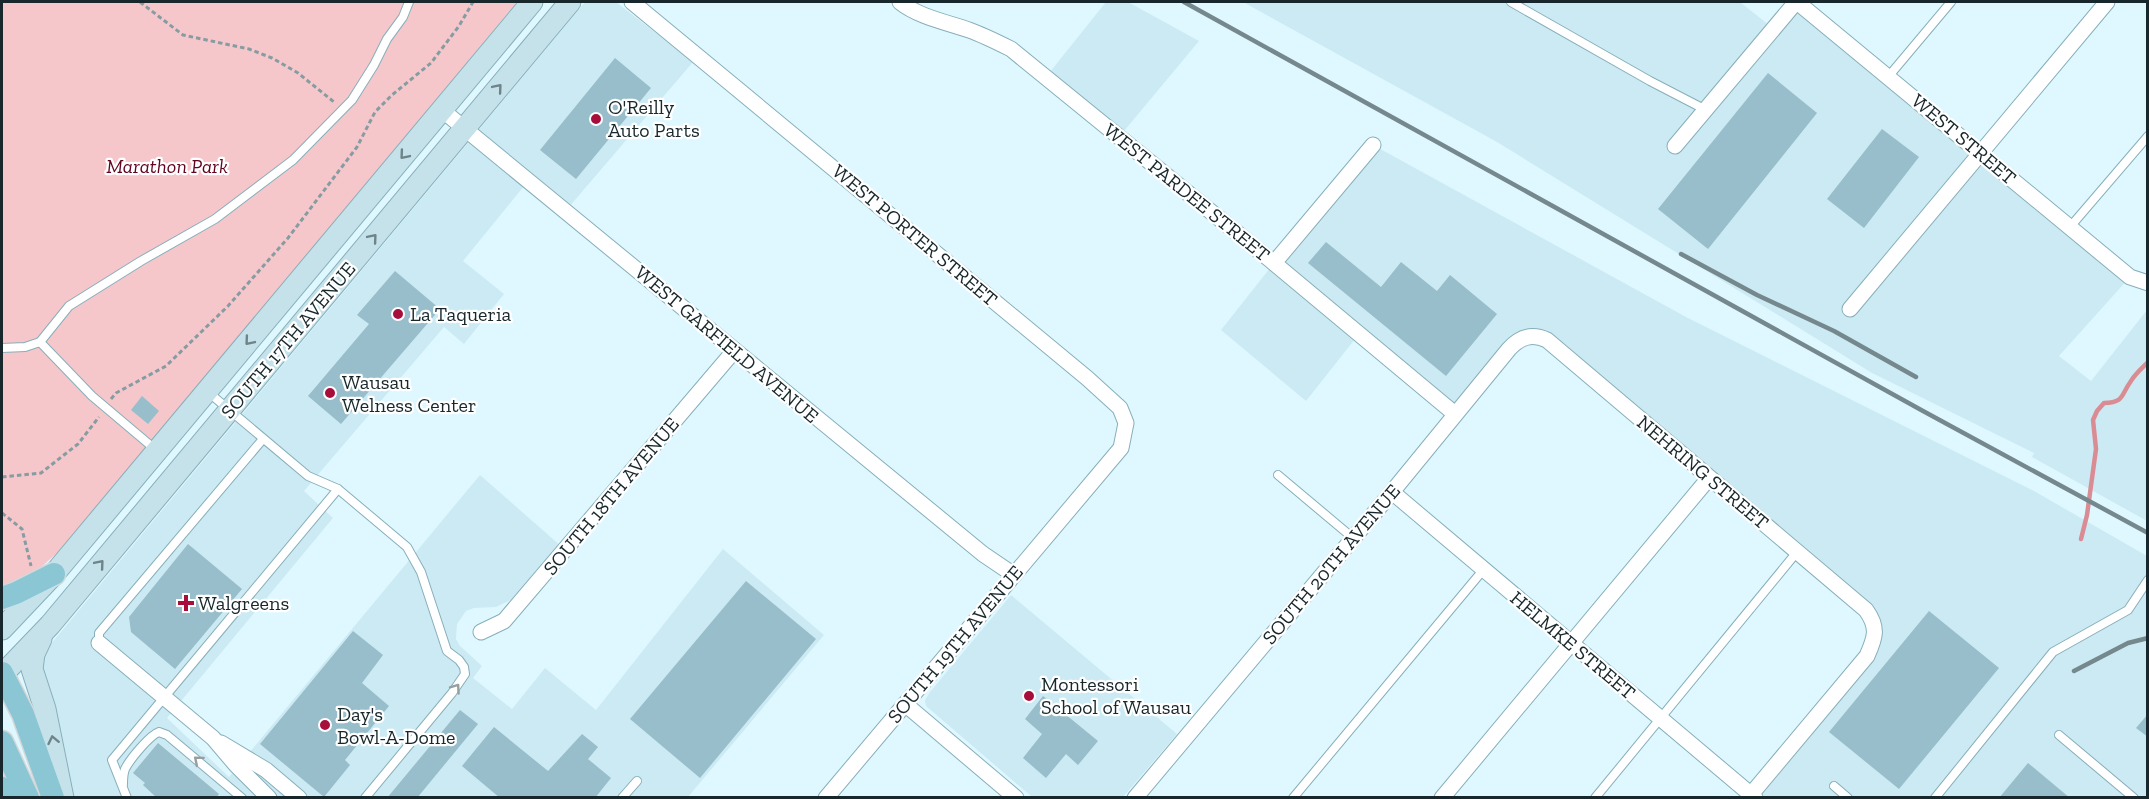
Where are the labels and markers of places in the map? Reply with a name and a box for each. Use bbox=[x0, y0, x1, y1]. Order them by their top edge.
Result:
place label: O'Reilly Auto Parts bbox=[608, 95, 700, 142]
marker: O'Reilly Auto Parts bbox=[589, 112, 603, 126]
place label: La Taqueria bbox=[410, 302, 512, 326]
marker: La Taqueria bbox=[391, 307, 405, 321]
place label: Wausau Welness Center bbox=[342, 370, 476, 417]
marker: Wausau Welness Center bbox=[323, 386, 337, 400]
place label: Walgreens bbox=[198, 591, 289, 615]
marker: Walgreens bbox=[179, 596, 193, 610]
place label: Montessori School of Wausau bbox=[1041, 672, 1191, 719]
marker: Montessori School of Wausau bbox=[1022, 689, 1036, 703]
place label: Day's Bowl-A-Dome bbox=[337, 702, 455, 749]
marker: Day's Bowl-A-Dome bbox=[318, 718, 332, 732]

